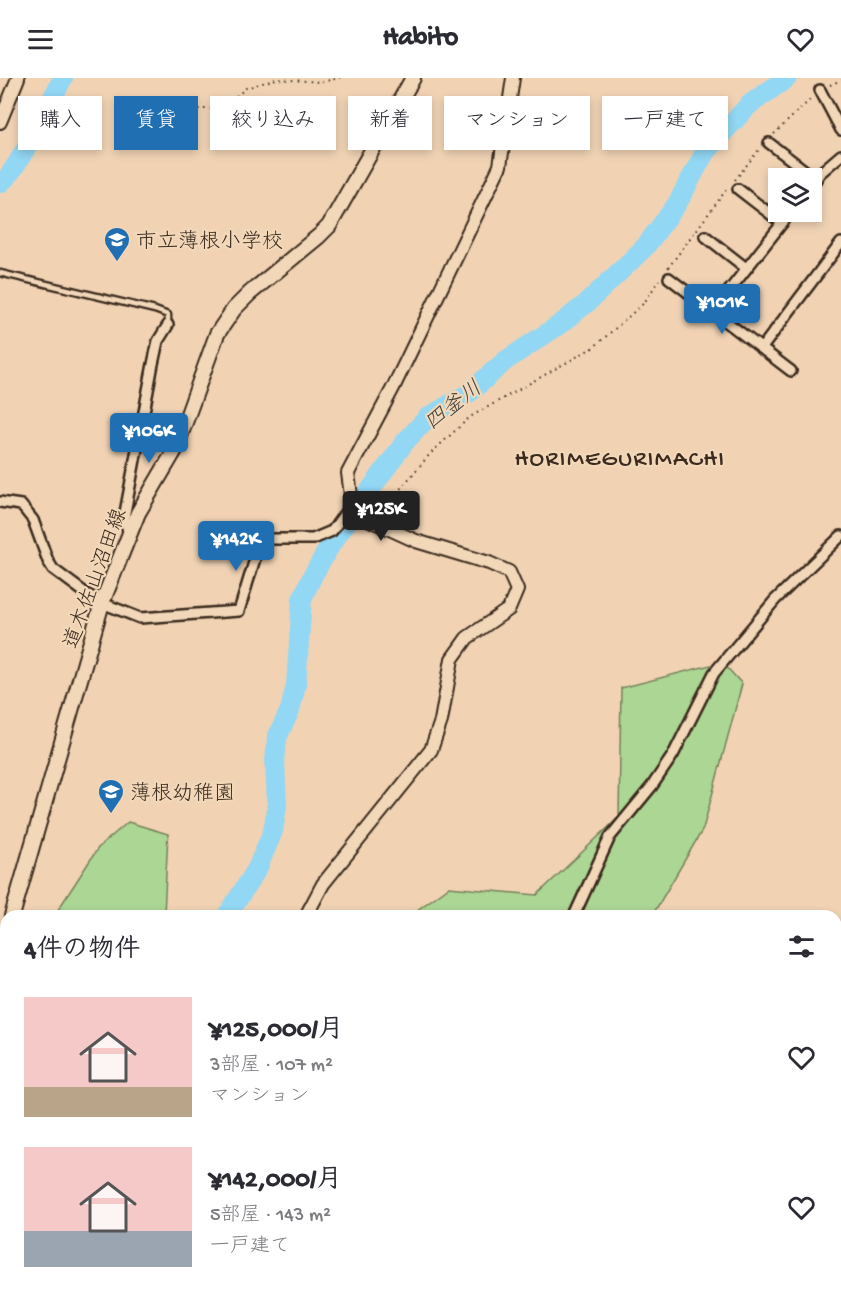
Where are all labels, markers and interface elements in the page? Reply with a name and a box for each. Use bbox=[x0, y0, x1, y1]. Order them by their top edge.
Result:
icon: menu bbox=[24, 23, 57, 56]
text: Habito bbox=[383, 23, 458, 55]
icon: heart bbox=[784, 23, 817, 56]
chip: 購入 bbox=[18, 96, 102, 150]
chip: 賃貸 bbox=[114, 96, 198, 150]
chip: 絞り込み bbox=[210, 96, 336, 150]
chip: 新着 bbox=[348, 96, 432, 150]
chip: マンション bbox=[444, 96, 590, 150]
chip: 一戸建て bbox=[602, 96, 728, 150]
map controls bbox=[768, 168, 822, 222]
button: layers bbox=[768, 168, 822, 222]
school or university icon: 市立薄根小学校 bbox=[102, 225, 132, 263]
place label: 市立薄根小学校 bbox=[136, 229, 283, 256]
pin: ¥101K bbox=[680, 284, 764, 335]
text: ¥101K bbox=[698, 292, 746, 315]
water label: 四釜川 bbox=[420, 376, 488, 438]
pin: ¥106K bbox=[107, 413, 191, 464]
text: ¥106K bbox=[124, 421, 174, 444]
district label: HORIMEGURIMACHI bbox=[514, 446, 726, 475]
pin: ¥125K bbox=[339, 491, 423, 542]
text: ¥125K bbox=[357, 499, 405, 522]
street label: 道木佐山沼田線 bbox=[59, 506, 134, 653]
pin: ¥142K bbox=[194, 521, 278, 572]
text: ¥142K bbox=[212, 529, 260, 552]
school or university icon: 薄根幼稚園 bbox=[96, 777, 126, 815]
place label: 薄根幼稚園 bbox=[130, 781, 235, 808]
icon: filters bbox=[785, 930, 818, 963]
text: 4件の物件 bbox=[24, 936, 140, 967]
text: ¥125,000/月 bbox=[210, 1016, 344, 1047]
icon: home bbox=[72, 1021, 144, 1093]
icon: heart bbox=[785, 1041, 818, 1074]
text: 3部屋 · 107 m² bbox=[210, 1055, 333, 1078]
text: マンション bbox=[210, 1086, 309, 1109]
text: ¥142,000/月 bbox=[210, 1166, 342, 1197]
icon: home bbox=[72, 1171, 144, 1243]
icon: heart bbox=[785, 1191, 818, 1224]
text: 5部屋 · 143 m² bbox=[210, 1205, 331, 1228]
text: 一戸建て bbox=[210, 1236, 290, 1259]

